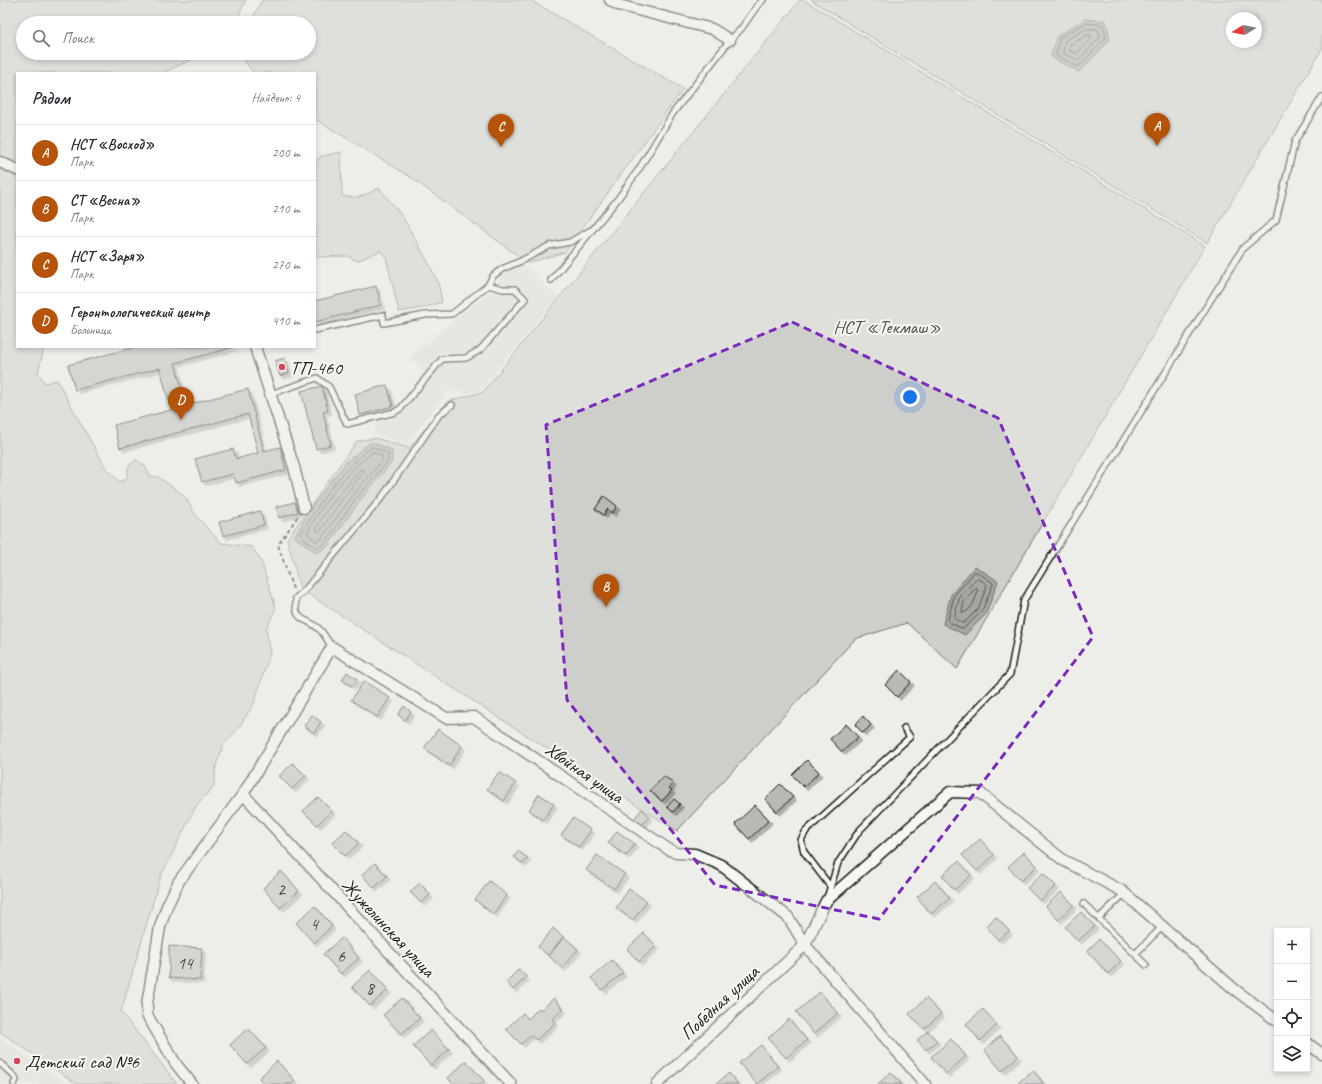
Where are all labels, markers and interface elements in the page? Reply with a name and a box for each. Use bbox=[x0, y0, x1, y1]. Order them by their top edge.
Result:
north arrow bbox=[1226, 12, 1262, 48]
search box bbox=[16, 16, 316, 60]
icon: search bbox=[30, 27, 52, 49]
text: Поиск bbox=[62, 29, 94, 48]
text: Рядом bbox=[32, 88, 70, 109]
text: Найдено: 4 bbox=[252, 90, 300, 106]
pin: A bbox=[1144, 113, 1170, 146]
pin: C bbox=[488, 114, 514, 147]
text: НСТ «Восход» bbox=[70, 135, 154, 154]
text: A bbox=[42, 145, 48, 161]
text: 200 m bbox=[272, 145, 300, 161]
text: Парк bbox=[70, 154, 93, 170]
text: СТ «Весна» bbox=[70, 191, 140, 210]
text: B bbox=[42, 201, 48, 217]
text: 210 m bbox=[272, 201, 300, 217]
text: Парк bbox=[70, 210, 93, 226]
text: НСТ «Заря» bbox=[70, 247, 144, 266]
text: C bbox=[42, 257, 48, 273]
text: 270 m bbox=[272, 257, 300, 273]
text: Парк bbox=[70, 266, 93, 282]
text: Геронтологический центр bbox=[70, 303, 209, 322]
text: D bbox=[41, 313, 49, 329]
text: 410 m bbox=[272, 313, 300, 329]
park label: НСТ «Текмаш» bbox=[833, 315, 941, 339]
text: Больница bbox=[70, 322, 111, 338]
place label: ТП-460 bbox=[290, 356, 343, 380]
marker: ТП-460 bbox=[277, 362, 287, 372]
pin: D bbox=[168, 387, 194, 420]
your location bbox=[900, 387, 920, 407]
pin: B bbox=[593, 574, 619, 607]
street label: Хвойная улица bbox=[540, 737, 630, 809]
street label: Жужелинская улица bbox=[336, 873, 441, 983]
house number: 2 bbox=[277, 879, 286, 900]
house number: 4 bbox=[310, 914, 320, 935]
map controls bbox=[1274, 928, 1310, 1072]
button: + bbox=[1274, 928, 1310, 964]
house number: 6 bbox=[337, 946, 346, 967]
house number: 14 bbox=[177, 953, 195, 974]
street label: Победная улица bbox=[675, 959, 765, 1045]
button: − bbox=[1274, 964, 1310, 1000]
house number: 8 bbox=[366, 978, 376, 999]
button: locate bbox=[1274, 1000, 1310, 1036]
button: layers bbox=[1274, 1036, 1310, 1072]
place label: Детский сад №6 bbox=[25, 1050, 140, 1074]
marker: Детский сад №6 bbox=[12, 1056, 22, 1066]

